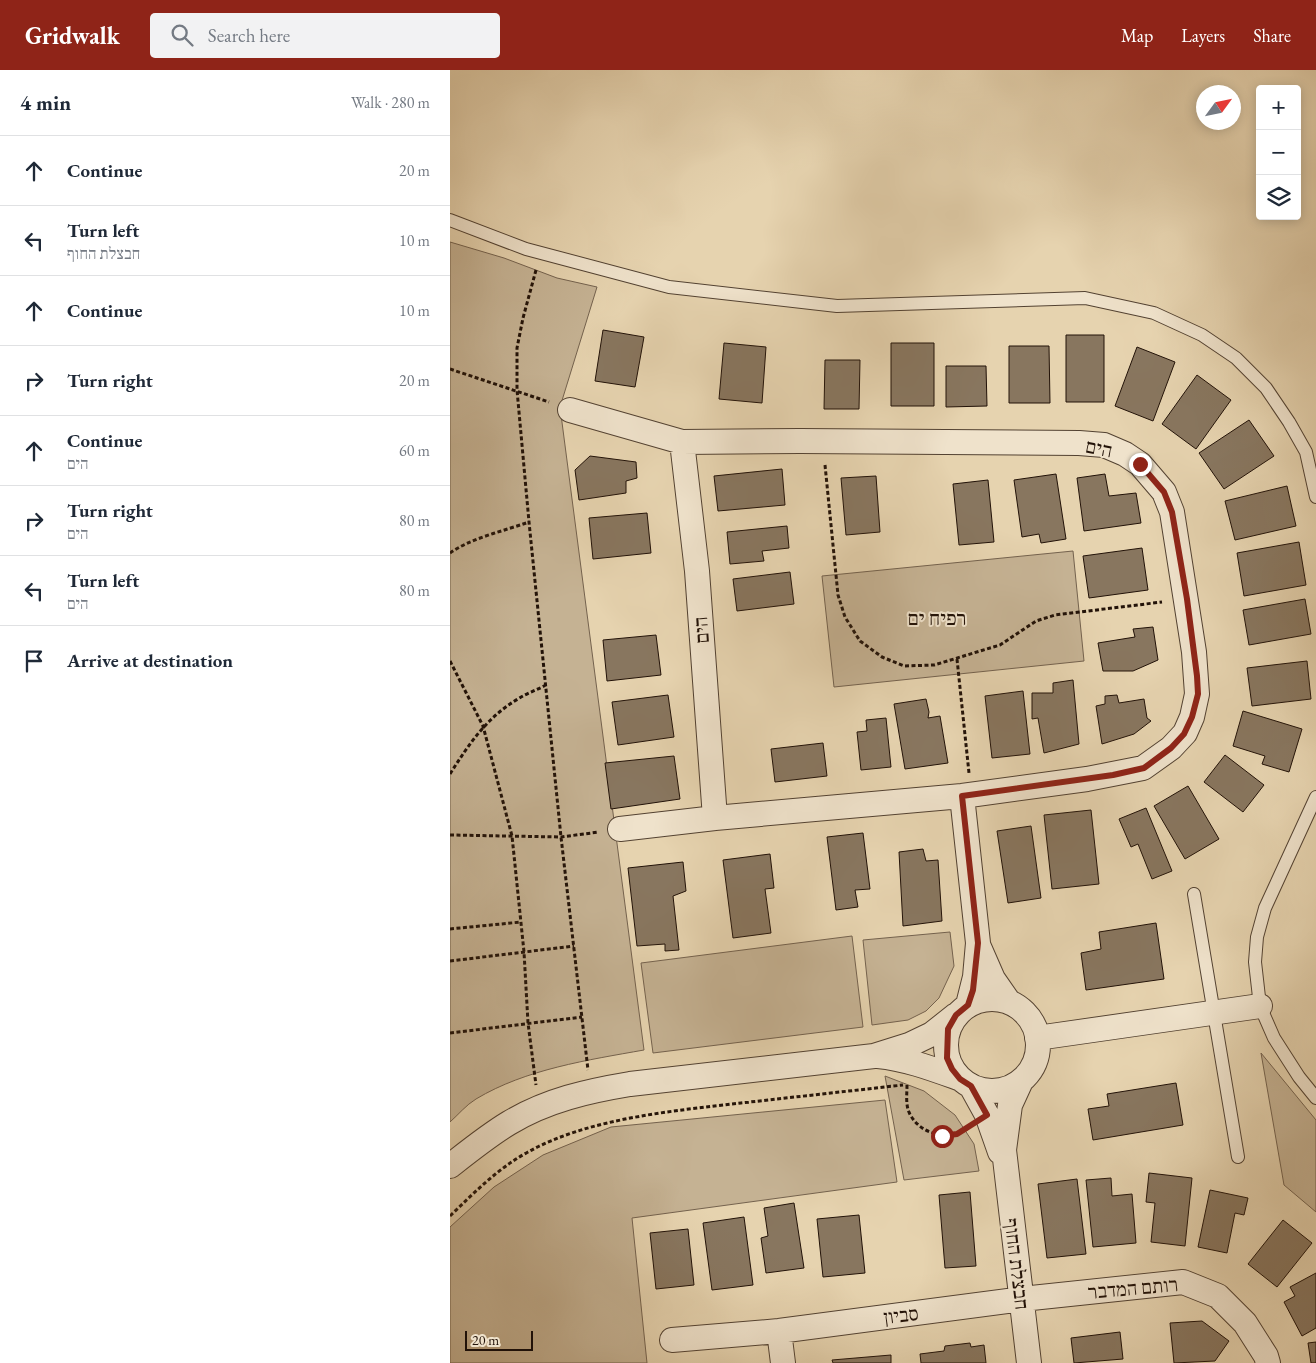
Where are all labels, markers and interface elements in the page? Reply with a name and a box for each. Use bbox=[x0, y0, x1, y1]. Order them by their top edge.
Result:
search box bbox=[150, 13, 500, 58]
text: Gridwalk bbox=[25, 20, 120, 51]
icon: search bbox=[168, 21, 196, 49]
text: Search here bbox=[208, 23, 290, 48]
text: Map bbox=[1121, 24, 1153, 47]
text: Layers bbox=[1181, 24, 1225, 47]
text: Share bbox=[1253, 24, 1291, 47]
north arrow bbox=[1196, 85, 1241, 130]
map controls bbox=[1256, 85, 1301, 220]
button: + bbox=[1256, 85, 1301, 130]
text: 4 min bbox=[20, 89, 71, 116]
text: Walk · 280 m bbox=[351, 92, 430, 113]
button: − bbox=[1256, 130, 1301, 175]
icon: ahead bbox=[20, 157, 48, 185]
text: Continue bbox=[67, 158, 142, 183]
text: 20 m bbox=[399, 160, 430, 181]
button: layers bbox=[1256, 175, 1301, 220]
text: Turn left bbox=[67, 218, 139, 243]
icon: left bbox=[20, 227, 48, 255]
text: 10 m bbox=[399, 230, 430, 251]
text: חבצלת החוף bbox=[67, 243, 140, 264]
icon: ahead bbox=[20, 297, 48, 325]
text: Continue bbox=[67, 298, 142, 323]
text: 10 m bbox=[399, 300, 430, 321]
icon: right bbox=[20, 367, 48, 395]
text: Turn right bbox=[67, 368, 153, 393]
text: 20 m bbox=[399, 370, 430, 391]
text: Continue bbox=[67, 428, 142, 453]
street label: הים bbox=[1083, 433, 1115, 463]
icon: ahead bbox=[20, 437, 48, 465]
text: 60 m bbox=[399, 440, 430, 461]
text: הים bbox=[67, 453, 88, 474]
route end bbox=[1129, 453, 1152, 476]
text: Turn right bbox=[67, 498, 153, 523]
icon: right bbox=[20, 507, 48, 535]
text: 80 m bbox=[399, 510, 430, 531]
text: הים bbox=[67, 523, 88, 544]
text: Turn left bbox=[67, 568, 139, 593]
icon: left bbox=[20, 577, 48, 605]
text: 80 m bbox=[399, 580, 430, 601]
text: הים bbox=[67, 593, 88, 614]
district label: רפיח ים bbox=[907, 604, 967, 631]
street label: הים bbox=[687, 616, 715, 644]
icon: arrive bbox=[20, 647, 48, 675]
text: Arrive at destination bbox=[67, 648, 233, 673]
route start bbox=[931, 1125, 954, 1148]
street label: חבצלת החוף bbox=[999, 1217, 1035, 1311]
street label: רותם המדבר bbox=[1087, 1271, 1179, 1305]
street label: סביון bbox=[882, 1300, 920, 1330]
scale bar bbox=[465, 1328, 532, 1351]
text: 20 m bbox=[472, 1331, 499, 1349]

